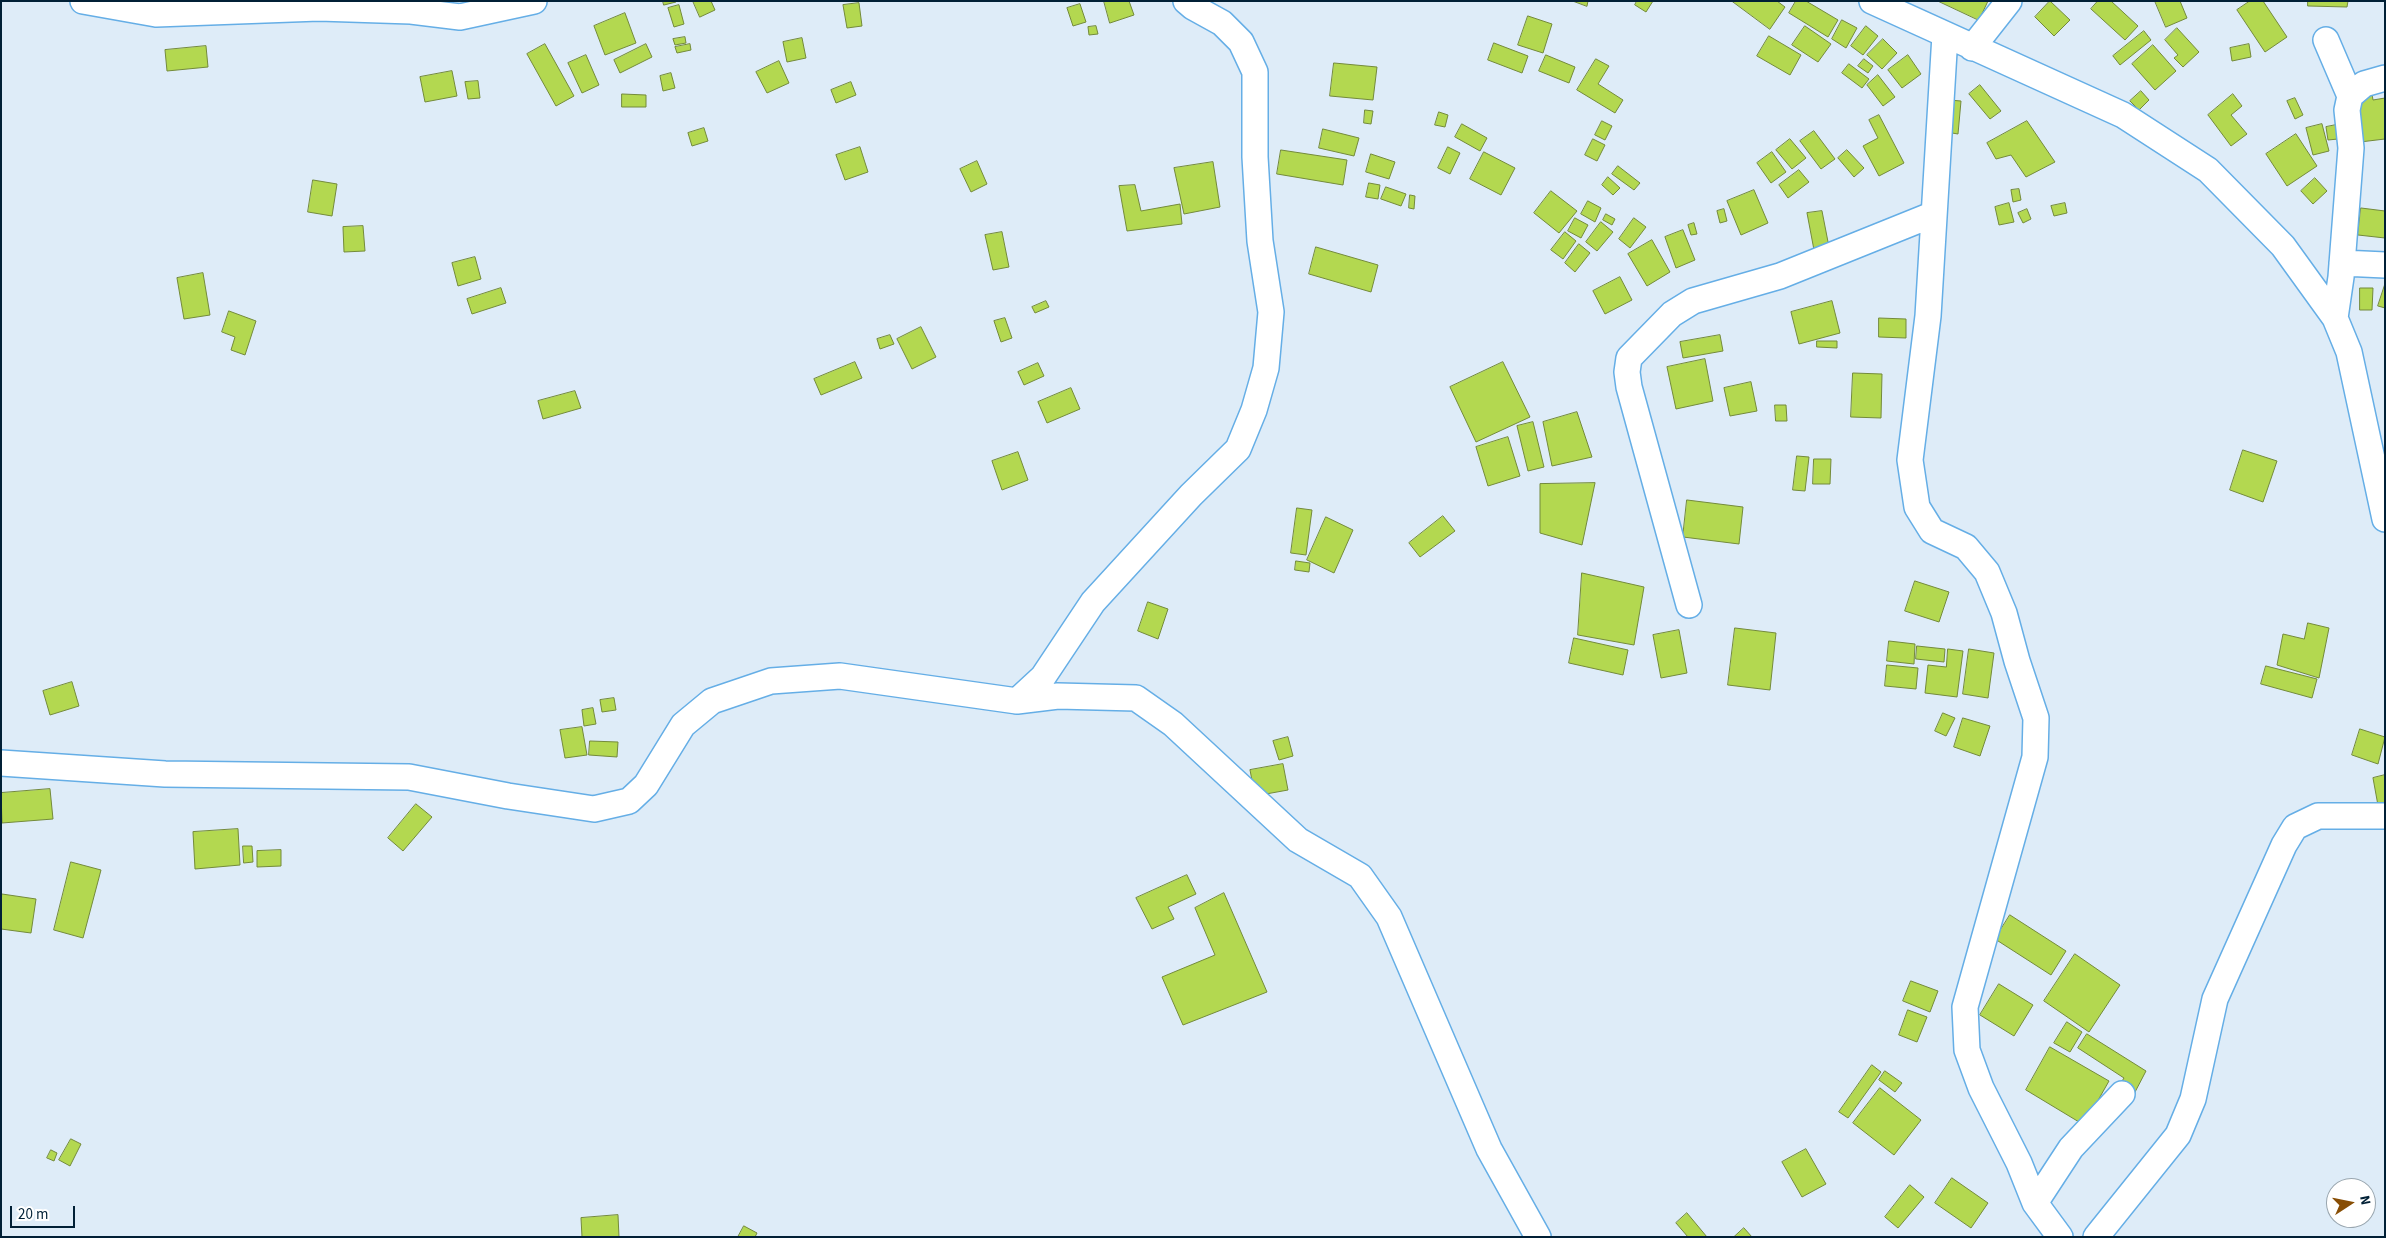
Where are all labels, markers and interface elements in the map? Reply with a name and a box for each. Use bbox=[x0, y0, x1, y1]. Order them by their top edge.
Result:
north arrow bbox=[2326, 1178, 2376, 1228]
text: N bbox=[2354, 1194, 2375, 1207]
scale bar bbox=[12, 1196, 78, 1228]
text: 20 m bbox=[18, 1204, 48, 1225]

